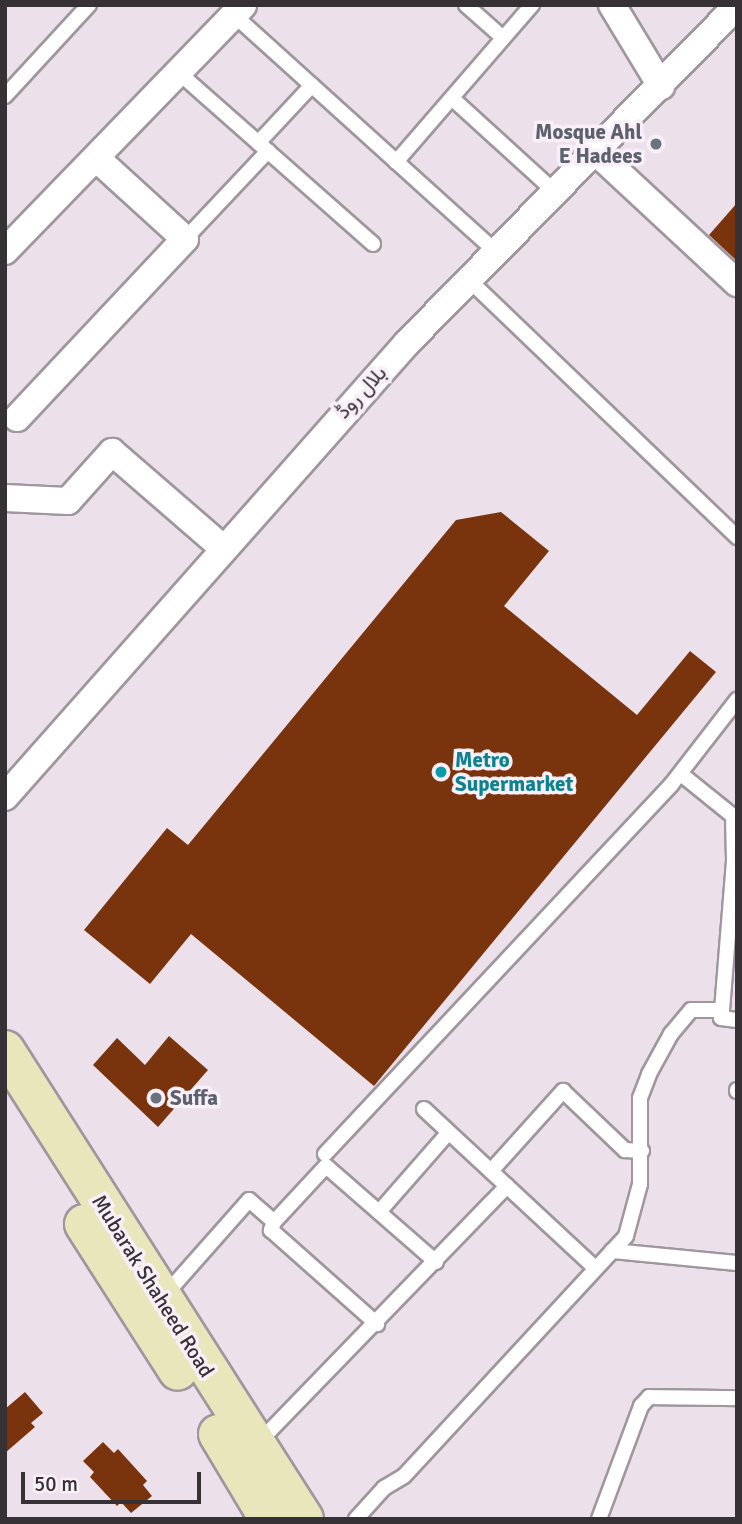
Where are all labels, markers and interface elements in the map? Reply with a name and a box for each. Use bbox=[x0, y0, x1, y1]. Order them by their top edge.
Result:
place label: Mosque Ahl E Hadees bbox=[535, 119, 642, 169]
marker: Mosque Ahl E Hadees bbox=[648, 136, 664, 152]
street label: بلال روڈ bbox=[330, 360, 392, 424]
place label: Metro Supermarket bbox=[455, 747, 573, 797]
marker: Metro Supermarket bbox=[433, 764, 449, 780]
place label: Suffa bbox=[170, 1085, 218, 1111]
marker: Suffa bbox=[148, 1090, 164, 1106]
street label: Mubarak Shaheed Road bbox=[87, 1190, 219, 1382]
scale bar bbox=[24, 1458, 205, 1502]
text: 50 m bbox=[34, 1471, 78, 1497]

